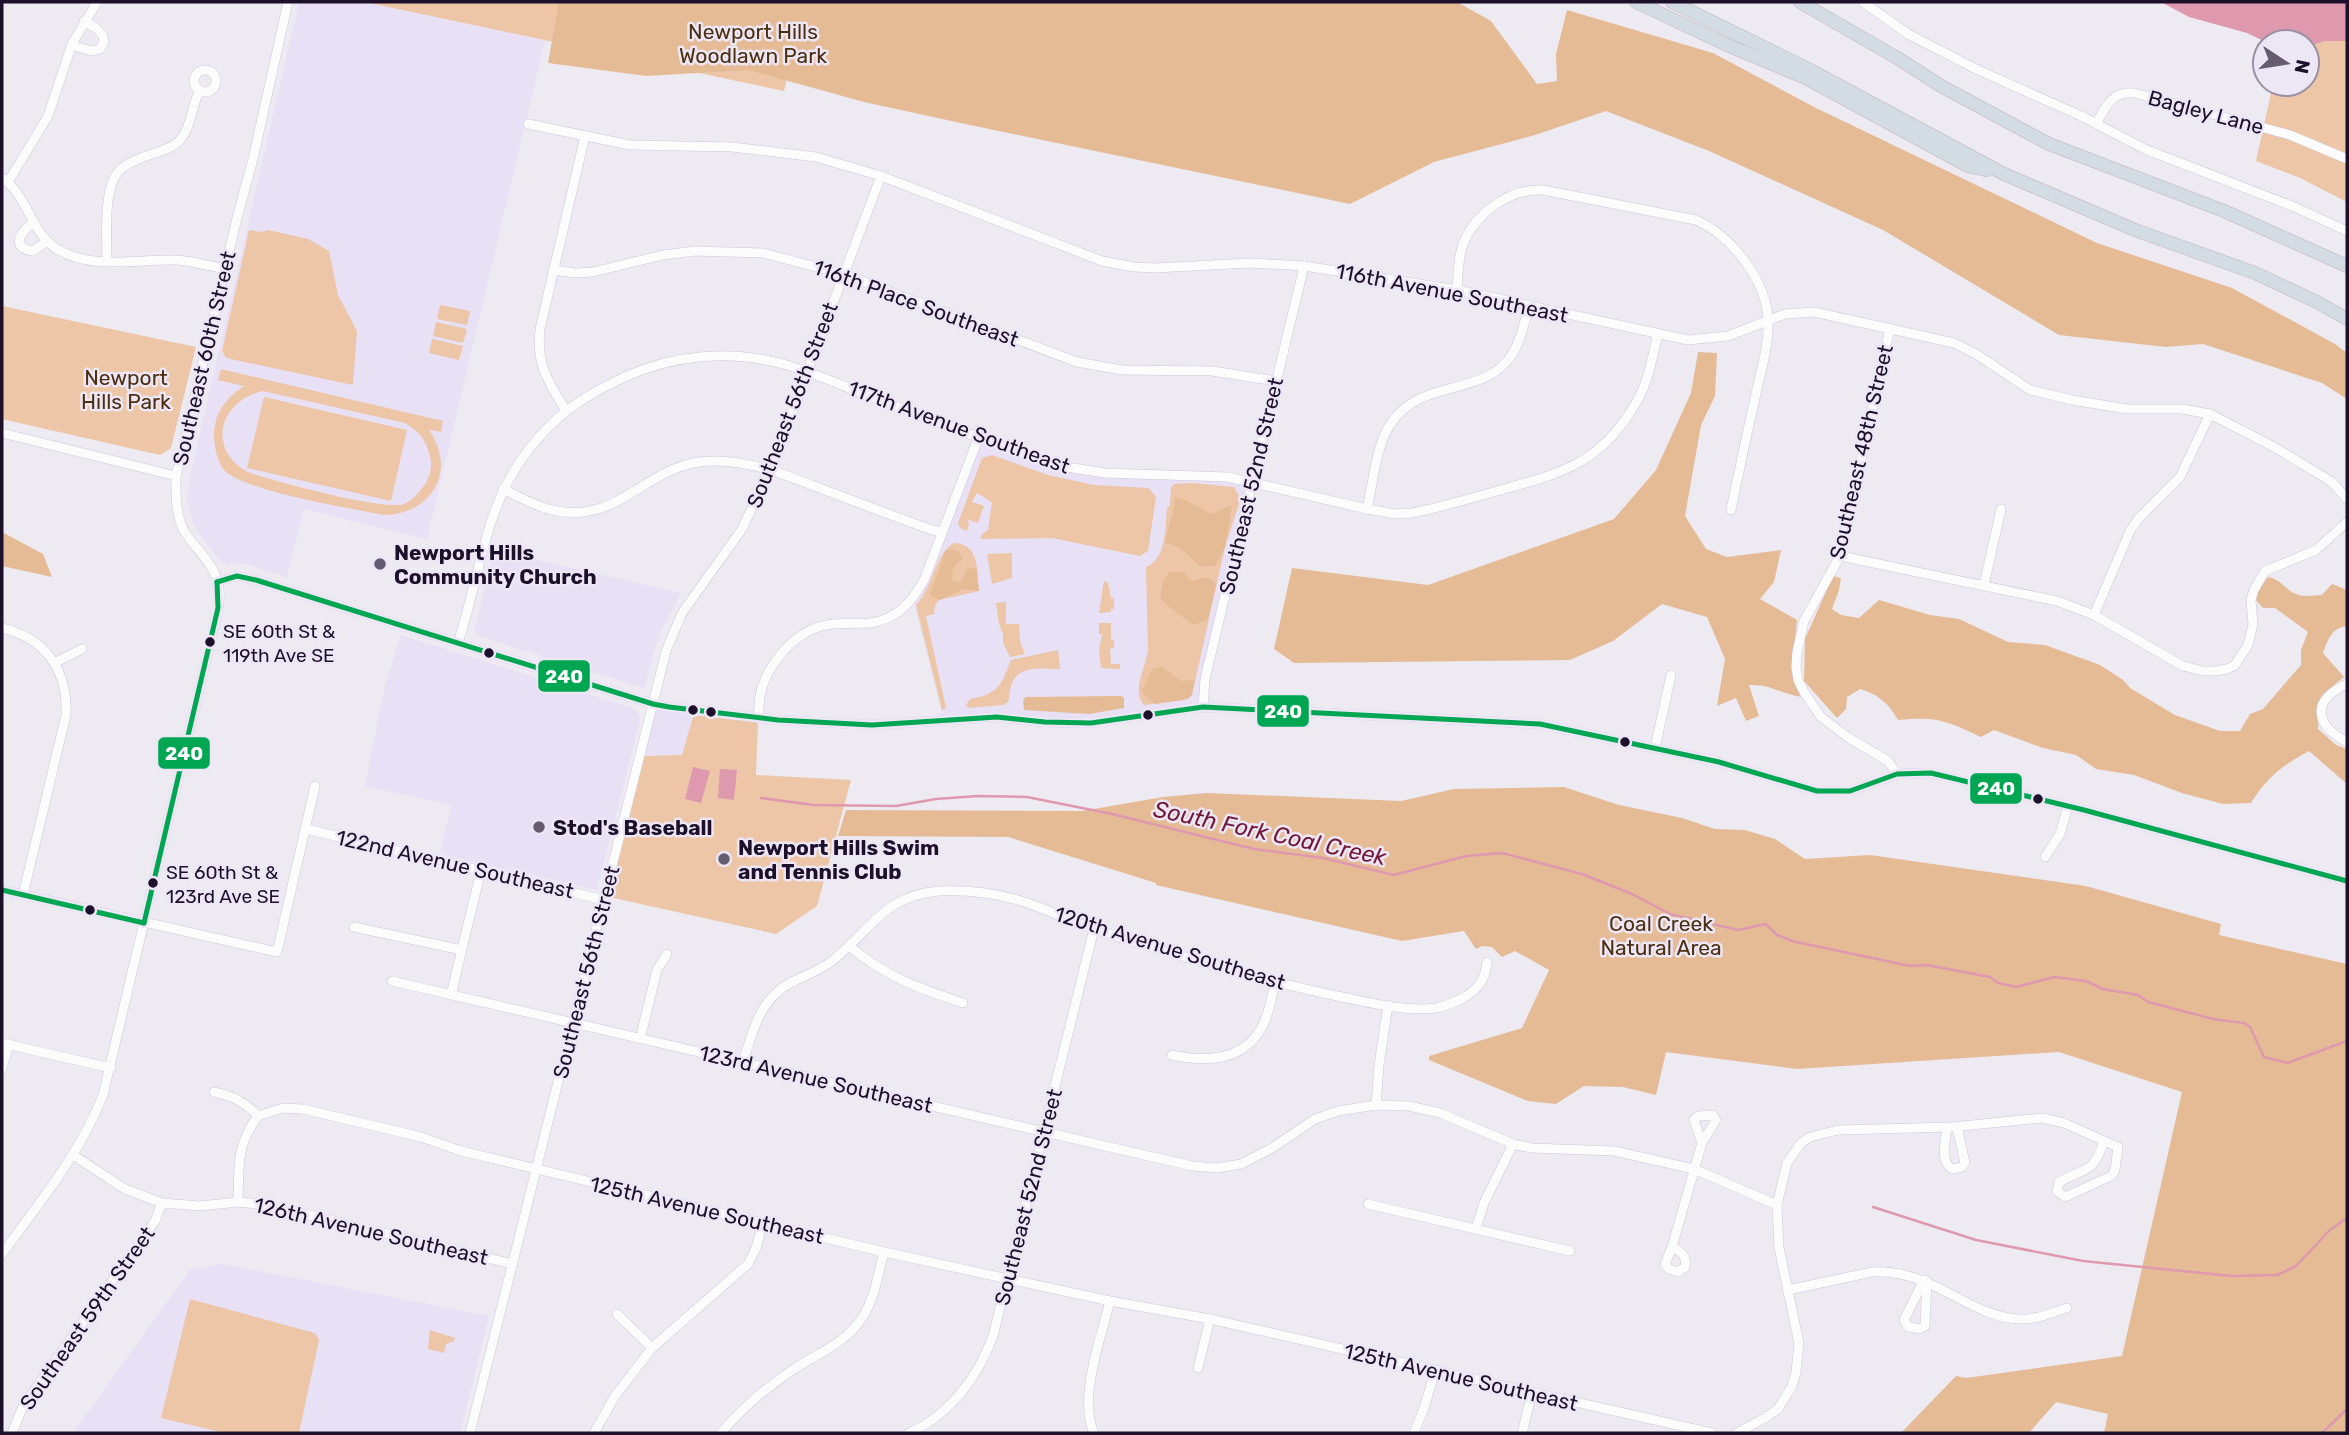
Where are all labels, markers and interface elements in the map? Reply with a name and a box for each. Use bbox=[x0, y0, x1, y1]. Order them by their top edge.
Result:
park label: Newport Hills Woodlawn Park bbox=[679, 19, 827, 68]
north arrow bbox=[2251, 28, 2321, 98]
text: N bbox=[2289, 57, 2315, 76]
street label: Bagley Lane bbox=[2145, 85, 2267, 139]
street label: Southeast 60th Street bbox=[167, 248, 241, 468]
street label: 116th Place Southeast bbox=[810, 254, 1022, 352]
street label: 116th Avenue Southeast bbox=[1334, 258, 1570, 328]
street label: Southeast 56th Street bbox=[741, 299, 843, 511]
street label: Southeast 48th Street bbox=[1824, 342, 1898, 562]
park label: Newport Hills Park bbox=[81, 365, 171, 414]
street label: 117th Avenue Southeast bbox=[845, 375, 1073, 479]
street label: Southeast 52nd Street bbox=[1214, 375, 1288, 597]
place label: Newport Hills Community Church bbox=[394, 540, 597, 589]
marker: Newport Hills Community Church bbox=[372, 556, 388, 572]
place label: SE 60th St & 119th Ave SE bbox=[223, 620, 335, 667]
marker: SE 60th St & 119th Ave SE bbox=[203, 635, 217, 649]
unlabelled marker bbox=[482, 646, 496, 660]
line badge: 240 bbox=[537, 659, 591, 693]
text: 240 bbox=[545, 665, 583, 688]
line badge: 240 bbox=[1256, 694, 1310, 728]
text: 240 bbox=[1264, 700, 1302, 723]
unlabelled marker bbox=[686, 703, 700, 717]
unlabelled marker bbox=[704, 705, 718, 719]
unlabelled marker bbox=[1141, 708, 1155, 722]
unlabelled marker bbox=[1618, 735, 1632, 749]
line badge: 240 bbox=[157, 736, 211, 770]
text: 240 bbox=[165, 742, 203, 765]
line badge: 240 bbox=[1969, 772, 2023, 805]
text: 240 bbox=[1977, 777, 2015, 800]
unlabelled marker bbox=[2031, 792, 2045, 806]
water label: South Fork Coal Creek bbox=[1151, 795, 1390, 872]
place label: Stod's Baseball bbox=[553, 815, 713, 840]
marker: Stod's Baseball bbox=[531, 819, 547, 835]
street label: 122nd Avenue Southeast bbox=[334, 824, 576, 904]
place label: Newport Hills Swim and Tennis Club bbox=[738, 835, 939, 884]
marker: Newport Hills Swim and Tennis Club bbox=[716, 851, 732, 867]
place label: SE 60th St & 123rd Ave SE bbox=[166, 861, 280, 908]
street label: Southeast 56th Street bbox=[547, 863, 625, 1081]
marker: SE 60th St & 123rd Ave SE bbox=[146, 876, 160, 890]
street label: 120th Avenue Southeast bbox=[1052, 901, 1288, 995]
unlabelled marker bbox=[83, 903, 97, 917]
park label: Coal Creek Natural Area bbox=[1600, 911, 1722, 960]
street label: 123rd Avenue Southeast bbox=[697, 1040, 935, 1118]
street label: Southeast 52nd Street bbox=[989, 1086, 1067, 1308]
street label: 125th Avenue Southeast bbox=[588, 1171, 826, 1249]
street label: 126th Avenue Southeast bbox=[252, 1192, 490, 1270]
street label: Southeast 59th Street bbox=[14, 1222, 160, 1414]
street label: 125th Avenue Southeast bbox=[1342, 1338, 1580, 1416]

